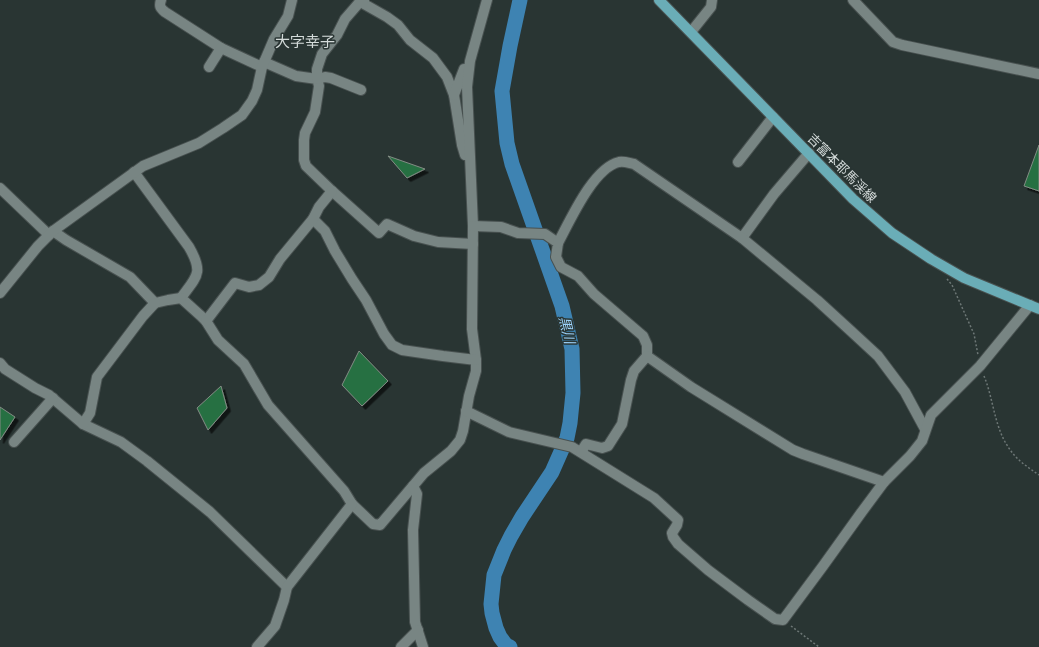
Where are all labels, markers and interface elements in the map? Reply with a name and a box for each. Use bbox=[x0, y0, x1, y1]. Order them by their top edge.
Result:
district label: 大字幸子 bbox=[275, 33, 335, 50]
street label: 吉富本耶馬渓線 bbox=[805, 131, 879, 205]
water label: 黒川 bbox=[556, 315, 578, 347]

